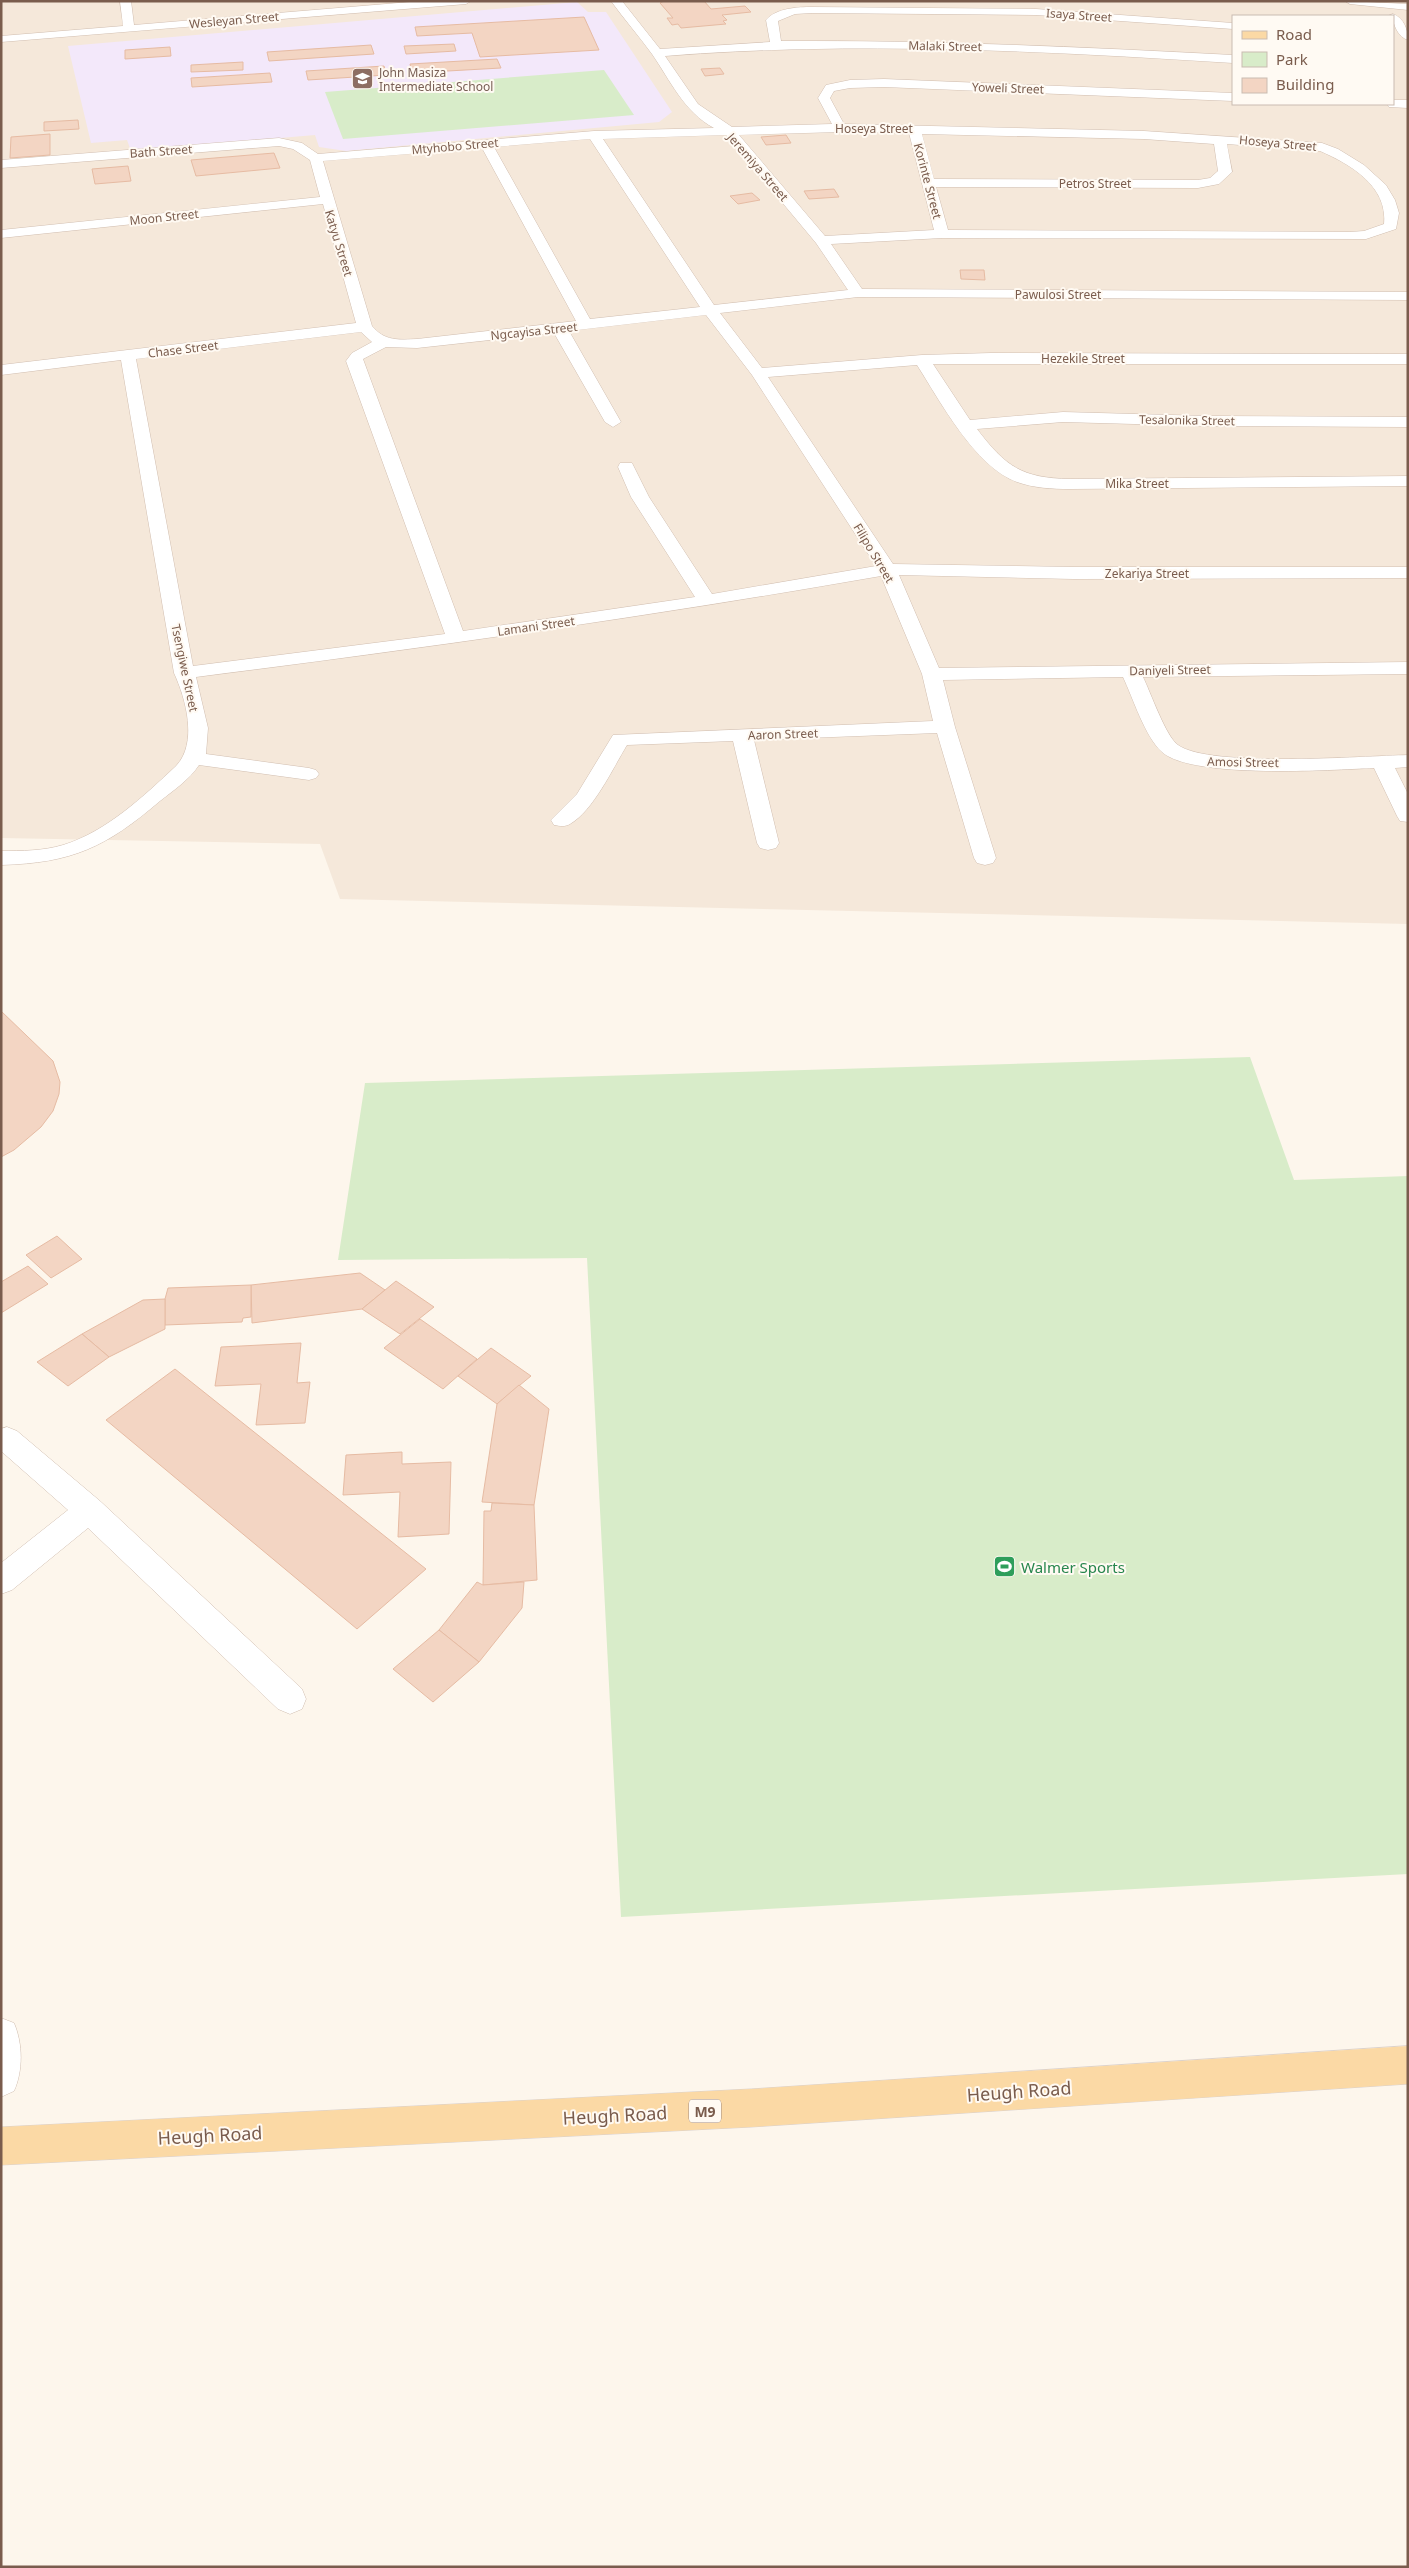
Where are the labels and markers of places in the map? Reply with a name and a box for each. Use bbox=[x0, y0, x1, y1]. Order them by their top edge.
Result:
place label: John Masiza Intermediate School bbox=[378, 64, 493, 95]
school or university icon: John Masiza Intermediate School bbox=[351, 67, 375, 91]
sports icon: Walmer Sports bbox=[993, 1555, 1017, 1579]
place label: Walmer Sports bbox=[1021, 1557, 1125, 1577]

